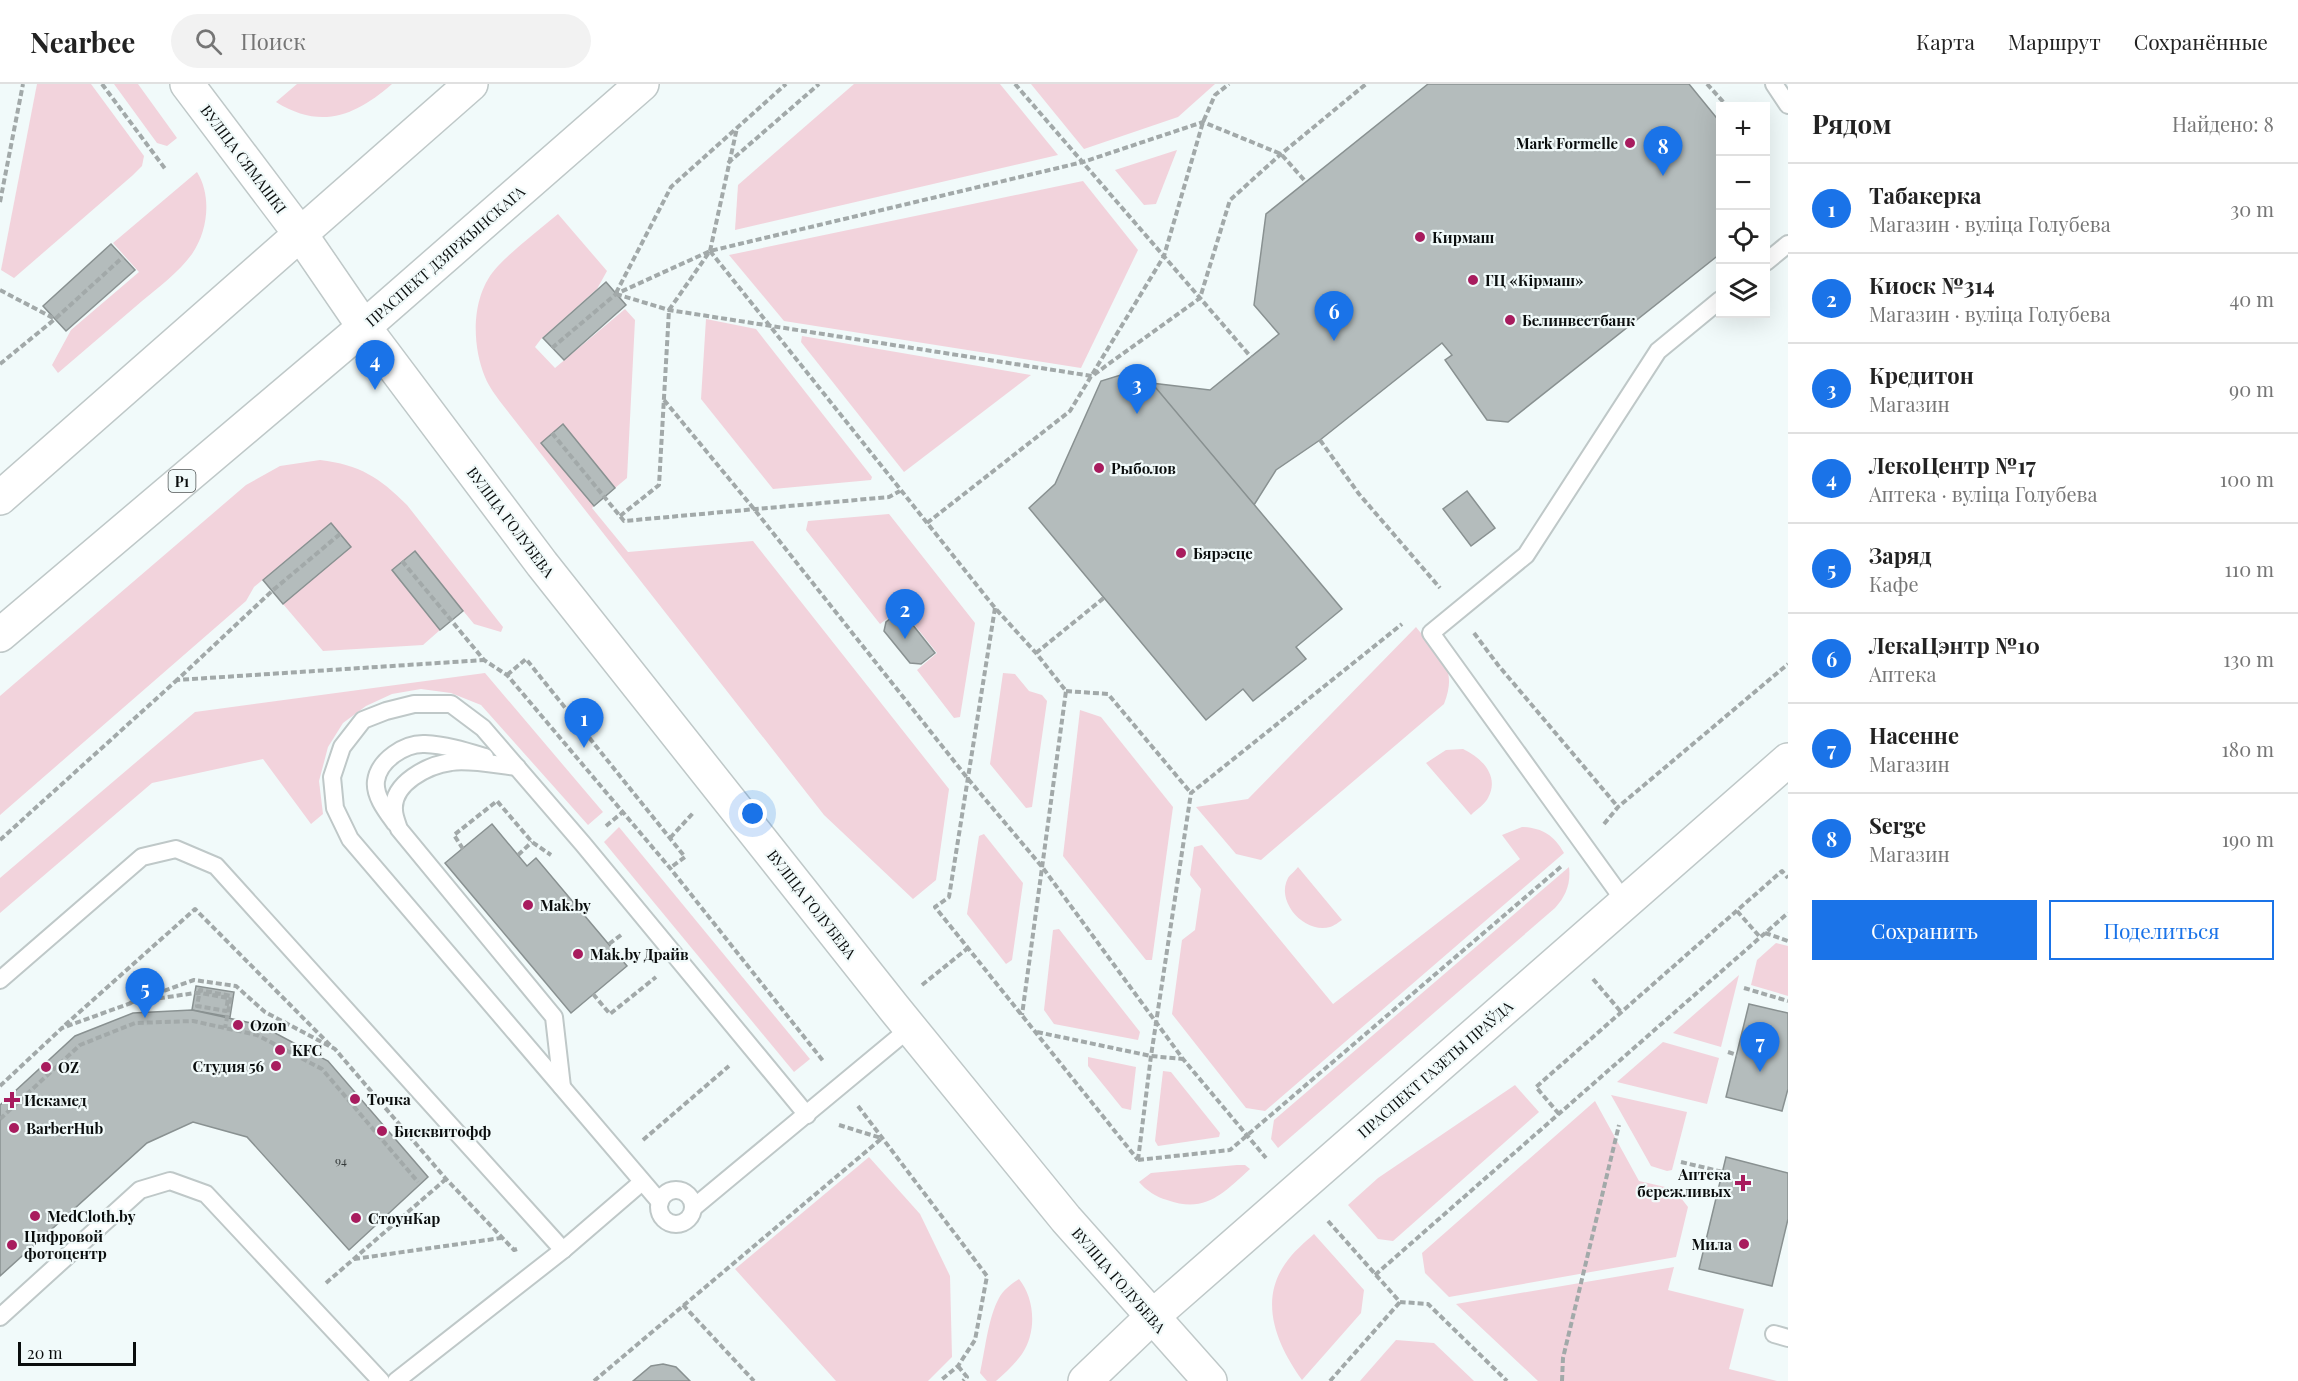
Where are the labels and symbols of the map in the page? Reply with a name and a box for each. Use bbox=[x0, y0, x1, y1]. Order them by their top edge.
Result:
street label: ВУЛІЦА СЯМАШКІ bbox=[197, 101, 291, 217]
pin: 8 bbox=[1644, 126, 1682, 176]
place label: Mark Formelle bbox=[1516, 133, 1618, 153]
marker: Mark Formelle bbox=[1623, 136, 1637, 150]
street label: ПРАСПЕКТ ДЗЯРЖЫНСКАГА bbox=[361, 181, 529, 331]
place label: Кирмаш bbox=[1432, 227, 1495, 247]
marker: Кирмаш bbox=[1413, 230, 1427, 244]
place label: ГЦ «Кірмаш» bbox=[1485, 270, 1584, 290]
marker: ГЦ «Кірмаш» bbox=[1466, 273, 1480, 287]
pin: 6 bbox=[1314, 292, 1354, 341]
place label: Белинвестбанк bbox=[1522, 310, 1636, 330]
marker: Белинвестбанк bbox=[1503, 313, 1517, 327]
pin: 4 bbox=[356, 340, 394, 390]
pin: 3 bbox=[1118, 364, 1156, 414]
place label: Рыболов bbox=[1111, 458, 1176, 478]
marker: Рыболов bbox=[1092, 461, 1106, 475]
street label: ВУЛІЦА ГОЛУБЕВА bbox=[463, 463, 559, 582]
road number: Р1 bbox=[168, 470, 195, 492]
place label: Бярэсце bbox=[1193, 543, 1253, 563]
marker: Бярэсце bbox=[1174, 546, 1188, 560]
pin: 2 bbox=[886, 590, 924, 639]
pin: 1 bbox=[564, 698, 604, 748]
your location bbox=[738, 799, 767, 828]
street label: ВУЛІЦА ГОЛУБЕВА bbox=[763, 845, 861, 963]
place label: Mak.by bbox=[540, 895, 591, 915]
marker: Mak.by bbox=[521, 898, 535, 912]
place label: Маk.by Драйв bbox=[590, 944, 689, 964]
marker: Маk.by Драйв bbox=[571, 947, 585, 961]
pin: 5 bbox=[126, 968, 164, 1018]
street label: ПРАСПЕКТ ГАЗЕТЫ ПРАЎДА bbox=[1353, 996, 1517, 1142]
place label: Ozon bbox=[250, 1015, 287, 1035]
marker: Ozon bbox=[231, 1018, 245, 1032]
pin: 7 bbox=[1740, 1022, 1780, 1072]
place label: KFC bbox=[292, 1040, 322, 1060]
marker: KFC bbox=[273, 1043, 287, 1057]
place label: Студия 56 bbox=[193, 1056, 264, 1076]
place label: OZ bbox=[58, 1057, 79, 1077]
marker: Студия 56 bbox=[269, 1059, 283, 1073]
marker: OZ bbox=[39, 1060, 53, 1074]
place label: Точка bbox=[367, 1089, 411, 1109]
place label: Искамед bbox=[24, 1090, 87, 1110]
marker: Точка bbox=[348, 1092, 362, 1106]
marker: Искамед bbox=[5, 1093, 19, 1107]
place label: BarberHub bbox=[26, 1118, 103, 1138]
marker: BarberHub bbox=[7, 1121, 21, 1135]
place label: Бисквитофф bbox=[394, 1121, 492, 1141]
marker: Бисквитофф bbox=[375, 1124, 389, 1138]
house number: 94 bbox=[335, 1152, 347, 1168]
place label: Аптека бережливых bbox=[1637, 1164, 1732, 1201]
marker: Аптека бережливых bbox=[1736, 1176, 1750, 1190]
place label: MedCloth.by bbox=[47, 1206, 136, 1226]
place label: СтоунКар bbox=[368, 1208, 440, 1228]
marker: MedCloth.by bbox=[28, 1209, 42, 1223]
marker: СтоунКар bbox=[349, 1211, 363, 1225]
street label: ВУЛІЦА ГОЛУБЕВА bbox=[1068, 1223, 1171, 1337]
place label: Цифровой фотоцентр bbox=[24, 1226, 107, 1263]
place label: Мила bbox=[1691, 1234, 1732, 1254]
marker: Мила bbox=[1737, 1237, 1751, 1251]
marker: Цифровой фотоцентр bbox=[5, 1238, 19, 1252]
scale bar bbox=[18, 1339, 136, 1366]

